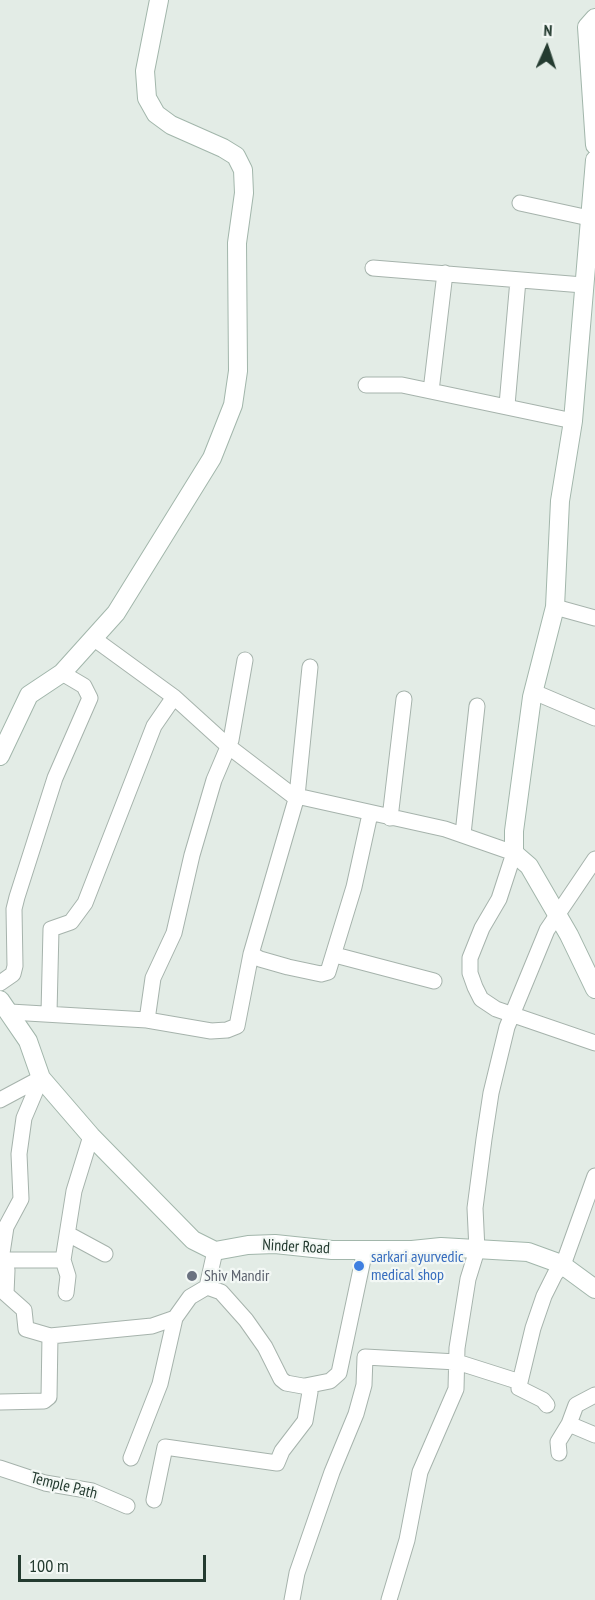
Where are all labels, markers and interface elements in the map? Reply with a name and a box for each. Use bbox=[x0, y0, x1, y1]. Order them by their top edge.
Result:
north arrow bbox=[517, 18, 577, 78]
text: N bbox=[543, 20, 553, 40]
street label: Ninder Road bbox=[262, 1236, 330, 1258]
place label: sarkari ayurvedic medical shop bbox=[371, 1247, 464, 1285]
marker: sarkari ayurvedic medical shop bbox=[352, 1259, 366, 1273]
place label: Shiv Mandir bbox=[204, 1266, 269, 1286]
marker: Shiv Mandir bbox=[185, 1269, 199, 1283]
street label: Temple Path bbox=[29, 1468, 99, 1504]
scale bar bbox=[21, 1543, 208, 1581]
text: 100 m bbox=[29, 1554, 69, 1577]

